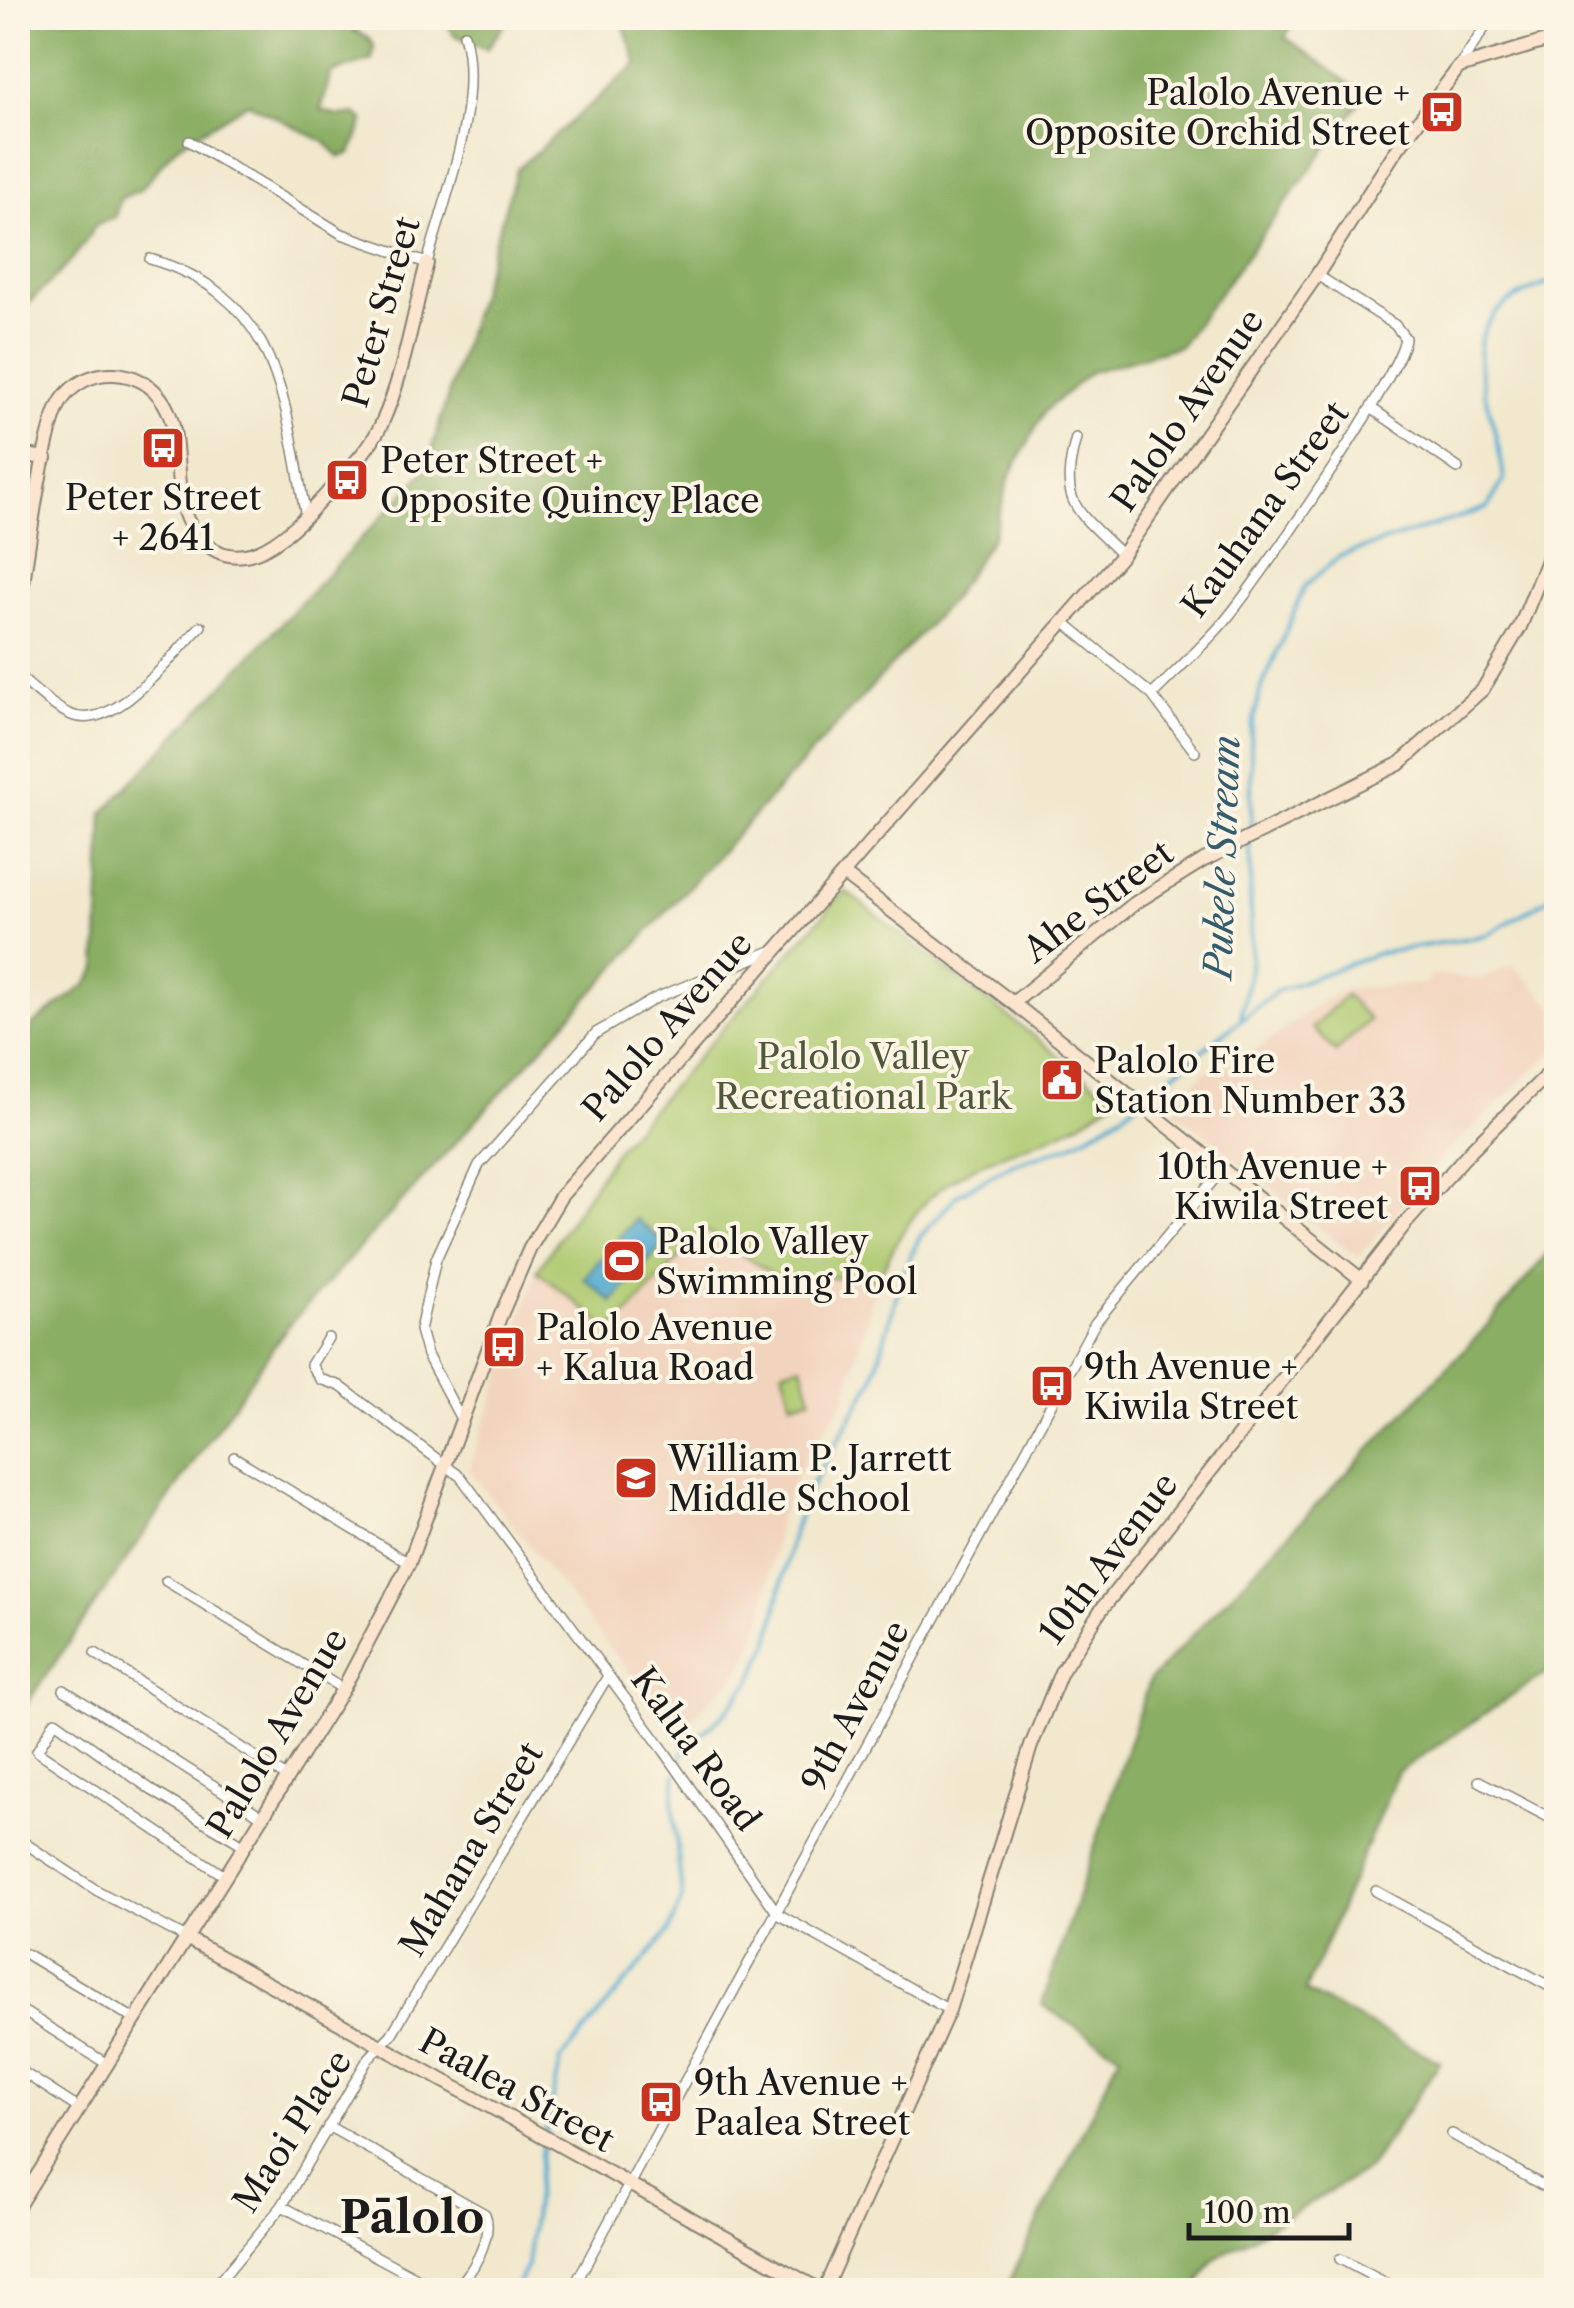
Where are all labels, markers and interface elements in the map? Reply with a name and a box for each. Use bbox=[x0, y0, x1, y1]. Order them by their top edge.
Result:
place label: Palolo Avenue + Opposite Orchid Street bbox=[1025, 71, 1411, 154]
bus stop icon: Palolo Avenue + Opposite Orchid Street bbox=[1419, 89, 1465, 135]
street label: Peter Street bbox=[333, 211, 429, 412]
street label: Palolo Avenue bbox=[1101, 301, 1273, 519]
street label: Kauhana Street bbox=[1172, 392, 1358, 625]
bus stop icon: Peter Street + 2641 bbox=[140, 425, 186, 471]
place label: Peter Street + Opposite Quincy Place bbox=[380, 439, 760, 522]
bus stop icon: Peter Street + Opposite Quincy Place bbox=[324, 457, 370, 503]
place label: Peter Street + 2641 bbox=[65, 476, 262, 559]
water label: Pukele Stream bbox=[1194, 734, 1250, 983]
street label: Ahe Street bbox=[1014, 831, 1182, 972]
street label: Palolo Avenue bbox=[573, 922, 761, 1130]
park label: Palolo Valley Recreational Park bbox=[715, 1035, 1013, 1118]
place label: Palolo Fire Station Number 33 bbox=[1094, 1039, 1406, 1122]
public building icon: Palolo Fire Station Number 33 bbox=[1039, 1057, 1085, 1103]
place label: 10th Avenue + Kiwila Street bbox=[1158, 1145, 1389, 1228]
bus stop icon: 10th Avenue + Kiwila Street bbox=[1397, 1163, 1443, 1209]
place label: Palolo Valley Swimming Pool bbox=[656, 1220, 917, 1303]
sports icon: Palolo Valley Swimming Pool bbox=[601, 1238, 647, 1284]
place label: Palolo Avenue + Kalua Road bbox=[536, 1306, 773, 1389]
bus stop icon: Palolo Avenue + Kalua Road bbox=[481, 1324, 527, 1370]
place label: 9th Avenue + Kiwila Street bbox=[1084, 1345, 1299, 1428]
bus stop icon: 9th Avenue + Kiwila Street bbox=[1029, 1363, 1075, 1409]
place label: William P. Jarrett Middle School bbox=[667, 1437, 952, 1520]
school or university icon: William P. Jarrett Middle School bbox=[613, 1455, 659, 1501]
street label: 10th Avenue bbox=[1030, 1464, 1186, 1652]
street label: 9th Avenue bbox=[792, 1613, 918, 1799]
street label: Palolo Avenue bbox=[198, 1620, 356, 1846]
street label: Kalua Road bbox=[622, 1659, 770, 1839]
street label: Mahana Street bbox=[390, 1734, 552, 1964]
street label: Paalea Street bbox=[412, 2019, 622, 2161]
street label: Maoi Place bbox=[224, 2042, 360, 2220]
place label: 9th Avenue + Paalea Street bbox=[694, 2061, 911, 2144]
bus stop icon: 9th Avenue + Paalea Street bbox=[638, 2079, 684, 2125]
scale bar bbox=[1189, 2178, 1349, 2240]
district label: Pālolo bbox=[340, 2189, 484, 2245]
text: 100 m bbox=[1204, 2194, 1291, 2231]

